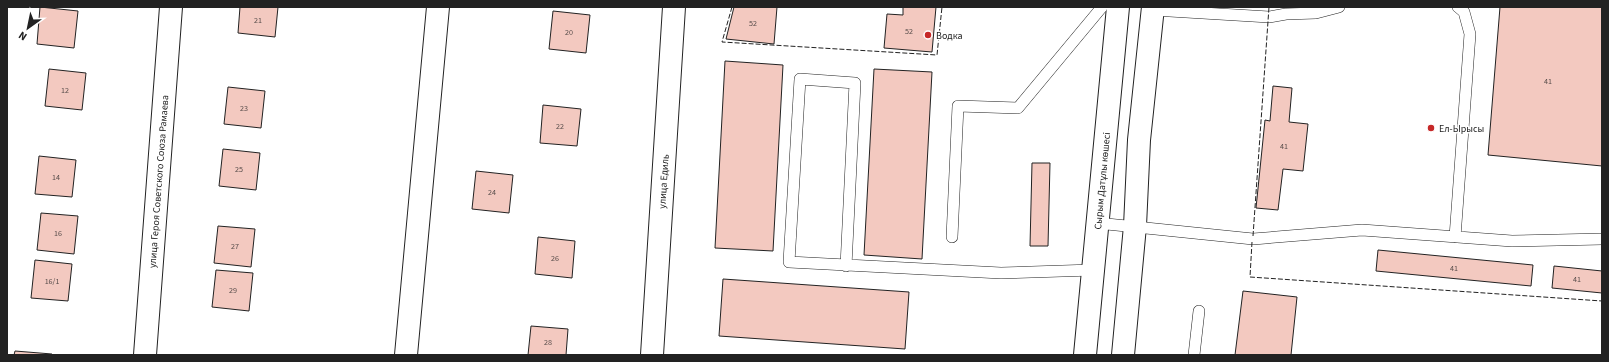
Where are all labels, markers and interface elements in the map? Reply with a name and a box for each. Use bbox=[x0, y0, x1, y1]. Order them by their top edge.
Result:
north arrow bbox=[8, 8, 48, 48]
house number: 21 bbox=[254, 15, 262, 26]
house number: 52 bbox=[749, 18, 757, 29]
house number: 52 bbox=[905, 26, 913, 37]
house number: 20 bbox=[565, 27, 573, 38]
text: N bbox=[16, 28, 30, 44]
place label: Водка bbox=[936, 29, 963, 43]
marker: Водка bbox=[923, 30, 933, 40]
house number: 41 bbox=[1544, 76, 1552, 87]
house number: 12 bbox=[61, 85, 69, 96]
street label: улица Героя Советского Союза Рамаева bbox=[146, 95, 172, 269]
house number: 23 bbox=[240, 103, 248, 114]
house number: 22 bbox=[556, 121, 564, 132]
place label: Ел-Ырысы bbox=[1439, 122, 1484, 136]
marker: Ел-Ырысы bbox=[1426, 123, 1436, 133]
street label: Сырым Датұлы көшесі bbox=[1091, 132, 1114, 230]
house number: 41 bbox=[1280, 141, 1288, 152]
street label: улица Едиль bbox=[655, 154, 673, 209]
house number: 25 bbox=[235, 164, 243, 175]
house number: 14 bbox=[52, 172, 60, 183]
house number: 24 bbox=[488, 187, 496, 198]
house number: 16 bbox=[54, 228, 62, 239]
house number: 27 bbox=[231, 241, 239, 252]
house number: 26 bbox=[551, 253, 559, 264]
house number: 41 bbox=[1450, 263, 1458, 274]
house number: 41 bbox=[1573, 274, 1581, 285]
house number: 16/1 bbox=[45, 276, 59, 287]
house number: 29 bbox=[229, 285, 237, 296]
house number: 28 bbox=[544, 337, 552, 348]

